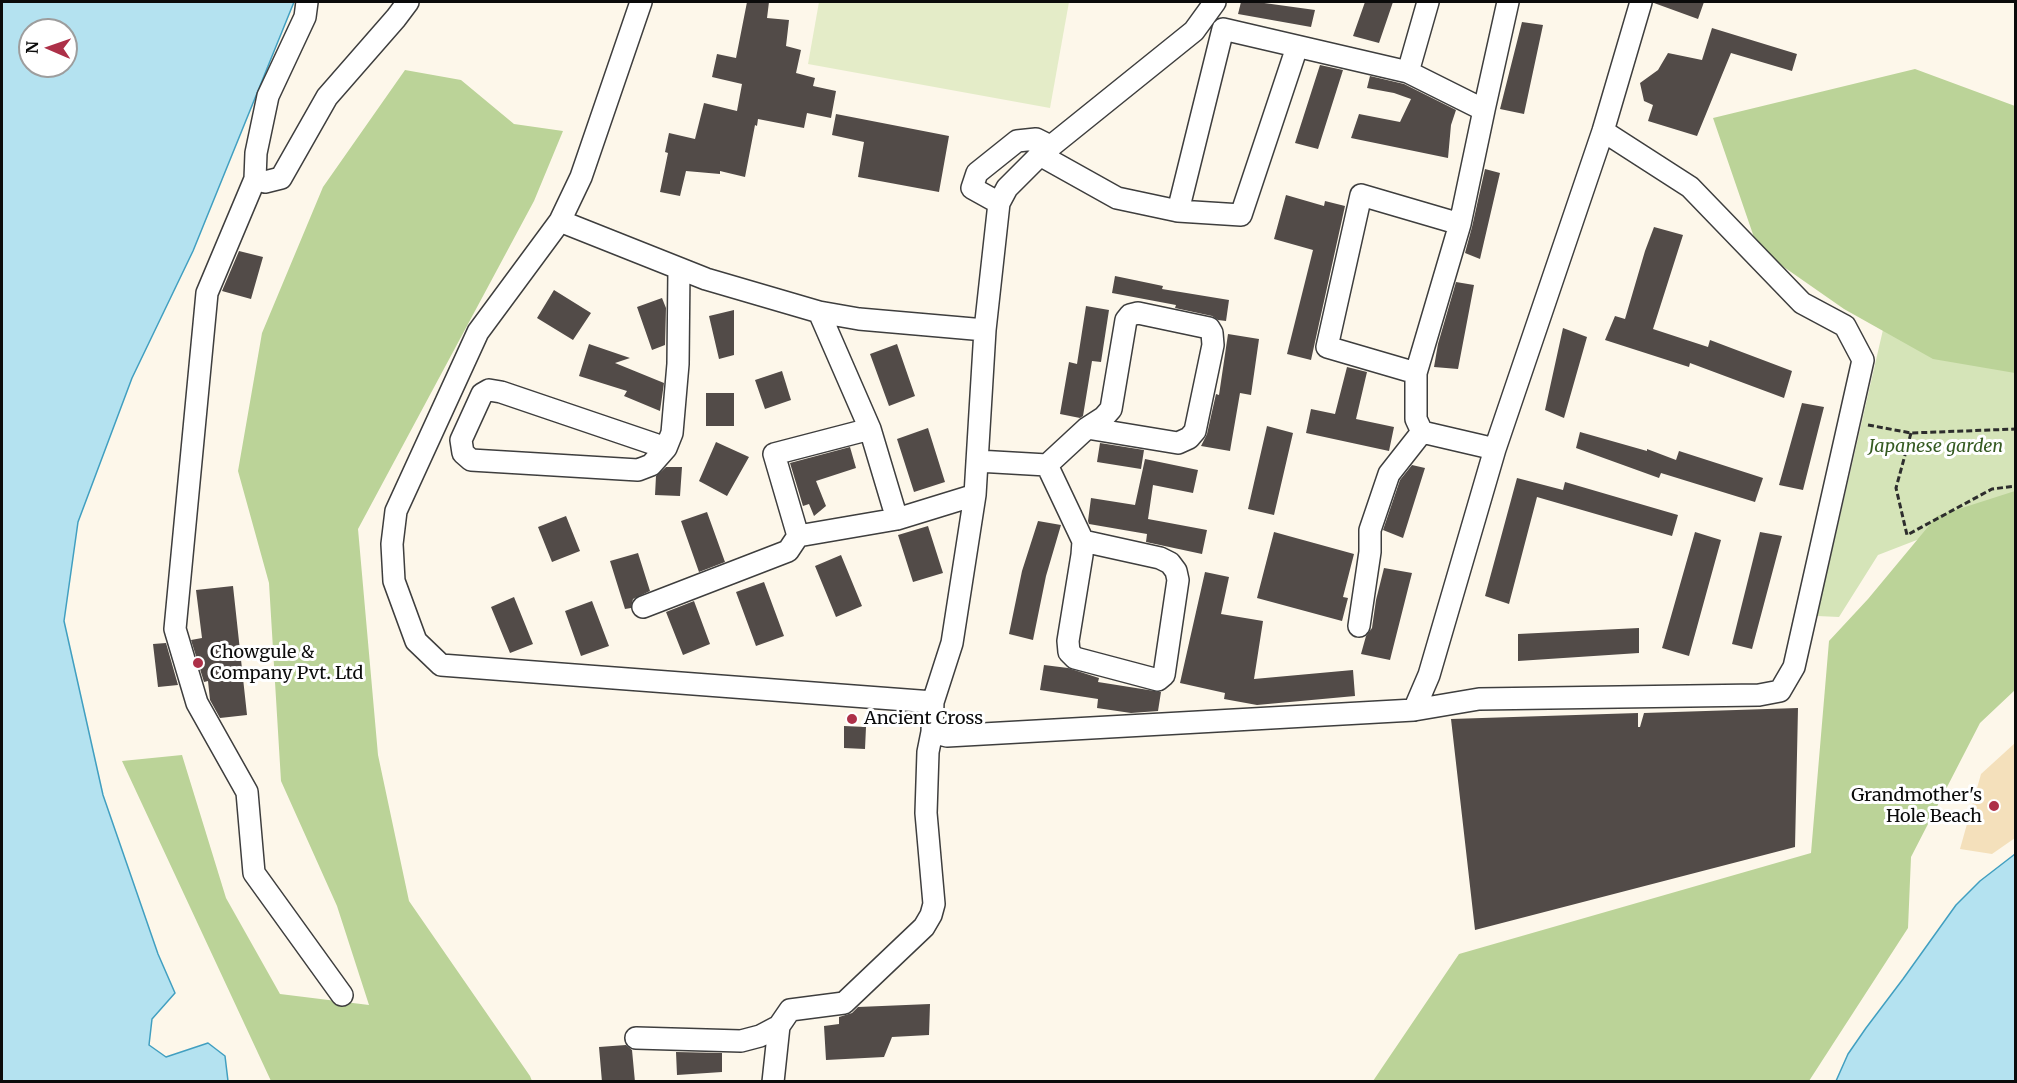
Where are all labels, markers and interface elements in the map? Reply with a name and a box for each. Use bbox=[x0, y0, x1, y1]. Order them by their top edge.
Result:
north arrow bbox=[18, 18, 78, 78]
text: N bbox=[22, 41, 42, 54]
park label: Japanese garden bbox=[1869, 436, 2003, 458]
place label: Chowgule & Company Pvt. Ltd bbox=[210, 642, 363, 684]
marker: Chowgule & Company Pvt. Ltd bbox=[191, 656, 205, 670]
place label: Ancient Cross bbox=[864, 708, 983, 730]
marker: Ancient Cross bbox=[845, 712, 859, 726]
place label: Grandmother's Hole Beach bbox=[1851, 785, 1982, 828]
marker: Grandmother's Hole Beach bbox=[1987, 799, 2001, 813]

